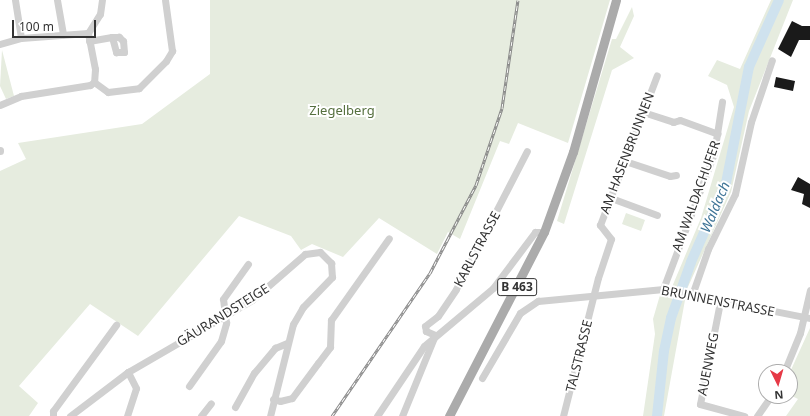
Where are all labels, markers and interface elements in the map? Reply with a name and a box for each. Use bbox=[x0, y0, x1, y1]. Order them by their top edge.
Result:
scale bar bbox=[14, 12, 98, 38]
text: 100 m bbox=[19, 18, 54, 35]
street label: AM HASENBRUNNEN bbox=[597, 90, 657, 216]
park label: Ziegelberg bbox=[309, 102, 375, 118]
street label: AM WALDACHUFER bbox=[669, 138, 723, 254]
water label: Waldach bbox=[697, 179, 733, 235]
street label: KARLSTRASSE bbox=[451, 208, 503, 290]
road number: B 463 bbox=[497, 277, 537, 297]
street label: GÄURANDSTEIGE bbox=[174, 280, 272, 350]
street label: BRUNNENSTRASSE bbox=[660, 282, 776, 320]
street label: TALSTRASSE bbox=[563, 318, 595, 394]
street label: AUENWEG bbox=[694, 331, 722, 397]
north arrow bbox=[758, 364, 798, 404]
text: N bbox=[774, 388, 784, 403]

